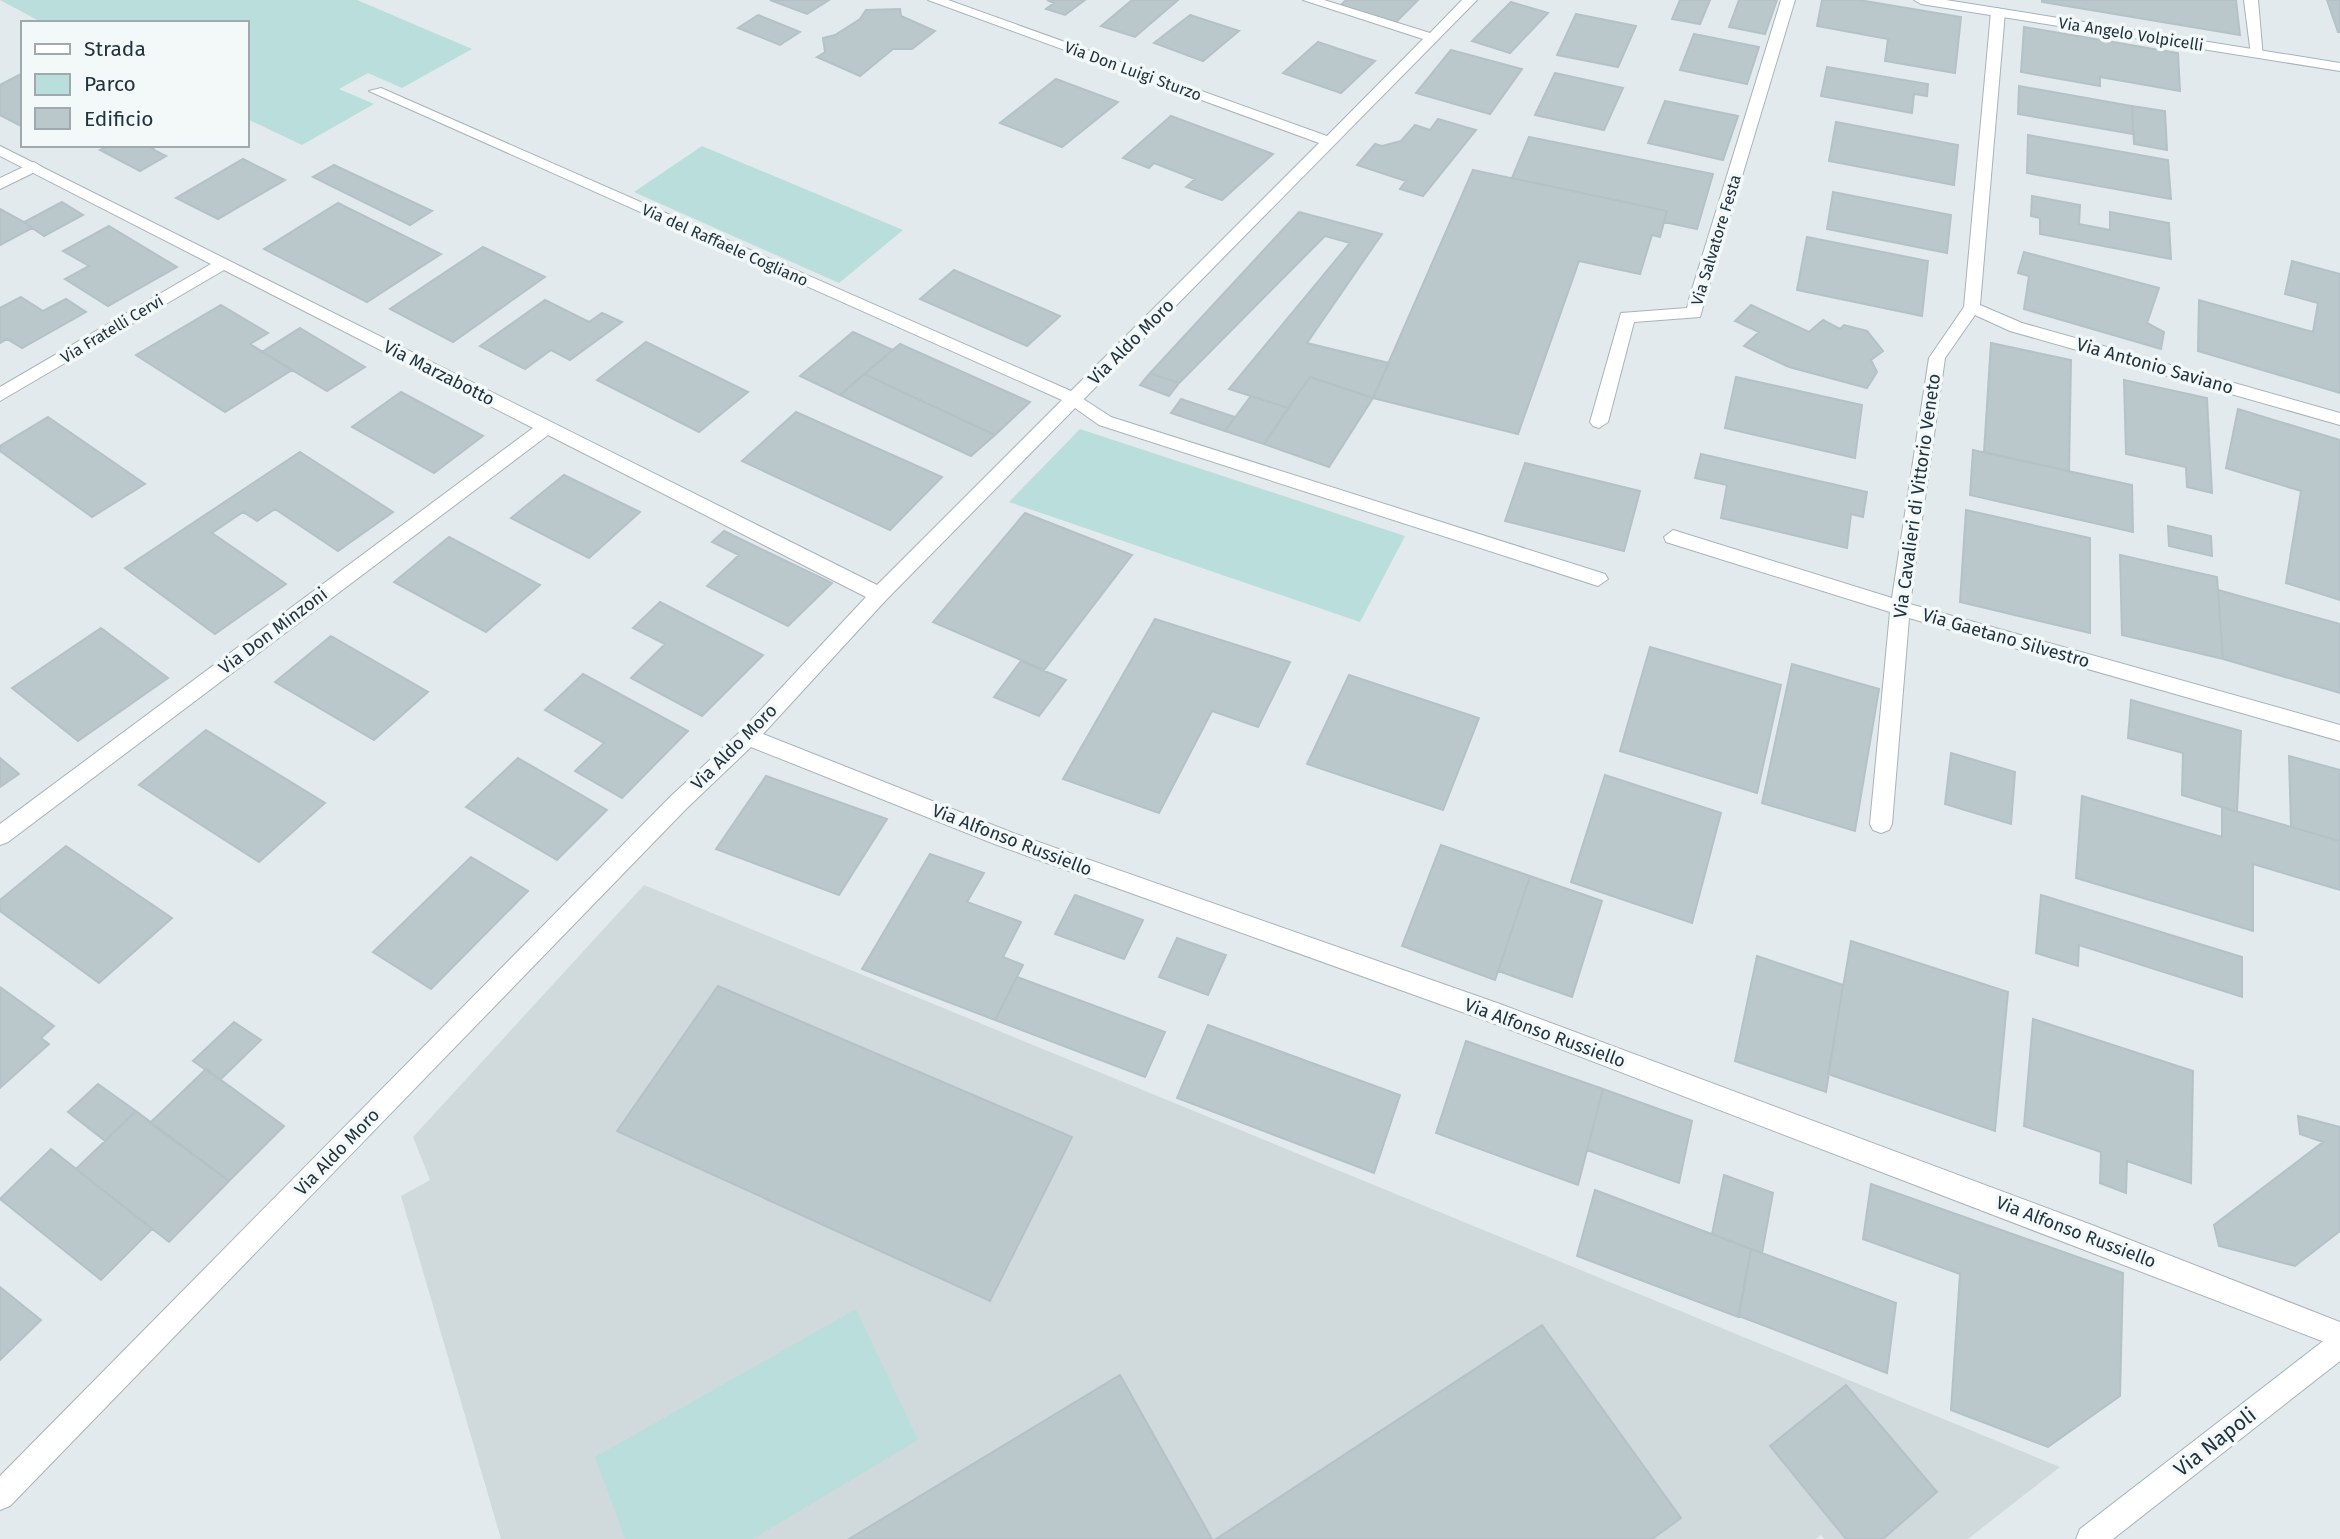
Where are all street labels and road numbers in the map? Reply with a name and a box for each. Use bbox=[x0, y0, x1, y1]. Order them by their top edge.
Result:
street label: Via Angelo Volpicelli bbox=[2057, 13, 2205, 55]
street label: Via Don Luigi Sturzo bbox=[1062, 37, 1204, 105]
street label: Via Salvatore Festa bbox=[1687, 172, 1745, 308]
street label: Via del Raffaele Cogliano bbox=[639, 200, 811, 290]
street label: Via Fratelli Cervi bbox=[57, 291, 167, 367]
street label: Via Aldo Moro bbox=[1083, 294, 1179, 390]
street label: Via Antonio Saviano bbox=[2074, 333, 2236, 399]
street label: Via Marzabotto bbox=[380, 335, 498, 411]
street label: Via Cavalieri di Vittorio Veneto bbox=[1889, 372, 1945, 620]
street label: Via Don Minzoni bbox=[214, 583, 332, 679]
street label: Via Gaetano Silvestro bbox=[1920, 604, 2092, 672]
street label: Via Aldo Moro bbox=[686, 699, 782, 795]
street label: Via Alfonso Russiello bbox=[929, 799, 1095, 881]
street label: Via Alfonso Russiello bbox=[1462, 994, 1628, 1072]
street label: Via Aldo Moro bbox=[290, 1104, 384, 1200]
street label: Via Alfonso Russiello bbox=[1993, 1191, 2159, 1273]
street label: Via Napoli bbox=[2169, 1402, 2261, 1482]

